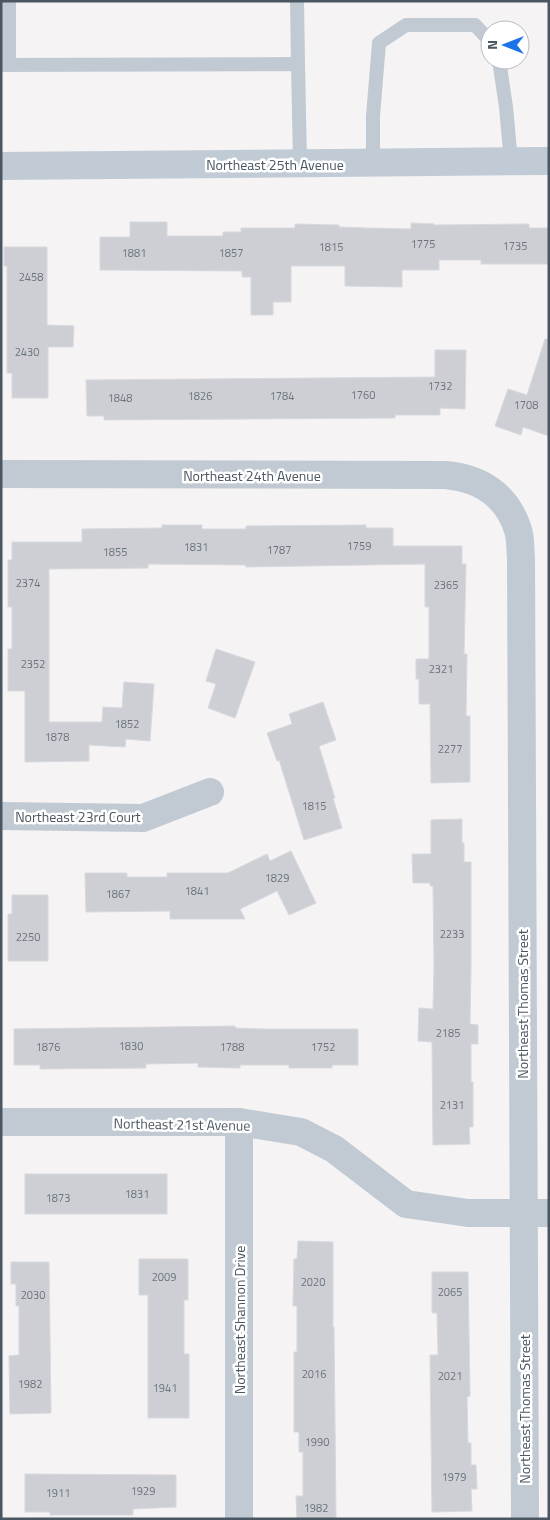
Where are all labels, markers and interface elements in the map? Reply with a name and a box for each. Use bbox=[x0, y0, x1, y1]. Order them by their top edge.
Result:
north arrow bbox=[480, 20, 530, 70]
text: N bbox=[481, 40, 502, 50]
street label: Northeast 25th Avenue bbox=[206, 154, 344, 175]
house number: 1775 bbox=[411, 236, 435, 252]
house number: 1735 bbox=[503, 238, 527, 254]
house number: 1815 bbox=[319, 239, 343, 255]
house number: 1881 bbox=[122, 245, 146, 261]
house number: 1857 bbox=[219, 245, 243, 261]
house number: 2458 bbox=[19, 269, 43, 285]
house number: 2430 bbox=[15, 344, 39, 360]
house number: 1732 bbox=[428, 378, 452, 394]
house number: 1760 bbox=[351, 387, 375, 403]
house number: 1826 bbox=[188, 388, 212, 404]
house number: 1784 bbox=[270, 388, 294, 404]
house number: 1848 bbox=[108, 390, 132, 406]
house number: 1708 bbox=[514, 397, 538, 413]
street label: Northeast 24th Avenue bbox=[183, 465, 321, 486]
house number: 1759 bbox=[347, 538, 371, 554]
house number: 1831 bbox=[184, 539, 208, 555]
house number: 1787 bbox=[267, 542, 291, 558]
house number: 1855 bbox=[103, 544, 127, 560]
house number: 2374 bbox=[16, 575, 40, 591]
house number: 2365 bbox=[434, 577, 458, 593]
house number: 2352 bbox=[21, 656, 45, 672]
house number: 2321 bbox=[429, 661, 453, 677]
house number: 1852 bbox=[115, 716, 139, 732]
house number: 1878 bbox=[45, 729, 69, 745]
house number: 2277 bbox=[438, 741, 462, 757]
house number: 1815 bbox=[302, 798, 326, 814]
street label: Northeast 23rd Court bbox=[15, 806, 141, 827]
house number: 1829 bbox=[265, 870, 289, 886]
house number: 1841 bbox=[185, 883, 209, 899]
house number: 1867 bbox=[106, 886, 130, 902]
house number: 2233 bbox=[440, 926, 464, 942]
house number: 2250 bbox=[16, 929, 40, 945]
street label: Northeast Thomas Street bbox=[512, 929, 533, 1079]
house number: 2185 bbox=[436, 1025, 460, 1041]
house number: 1830 bbox=[119, 1038, 143, 1054]
house number: 1876 bbox=[36, 1039, 60, 1055]
house number: 1788 bbox=[220, 1039, 244, 1055]
house number: 1752 bbox=[311, 1039, 335, 1055]
house number: 2131 bbox=[440, 1097, 464, 1113]
street label: Northeast 21st Avenue bbox=[114, 1112, 250, 1136]
house number: 1831 bbox=[125, 1186, 149, 1202]
house number: 1873 bbox=[46, 1190, 70, 1206]
street label: Northeast Shannon Drive bbox=[229, 1246, 250, 1394]
house number: 2009 bbox=[152, 1269, 176, 1285]
house number: 2020 bbox=[301, 1274, 325, 1290]
house number: 2065 bbox=[438, 1284, 462, 1300]
house number: 2030 bbox=[21, 1287, 45, 1303]
street label: Northeast Thomas Street bbox=[514, 1334, 535, 1484]
house number: 2016 bbox=[302, 1366, 326, 1382]
house number: 2021 bbox=[438, 1368, 462, 1384]
house number: 1982 bbox=[18, 1376, 42, 1392]
house number: 1941 bbox=[153, 1380, 177, 1396]
house number: 1990 bbox=[305, 1434, 329, 1450]
house number: 1979 bbox=[442, 1469, 466, 1485]
house number: 1929 bbox=[131, 1483, 155, 1499]
house number: 1911 bbox=[46, 1485, 70, 1501]
house number: 1982 bbox=[304, 1500, 328, 1516]

